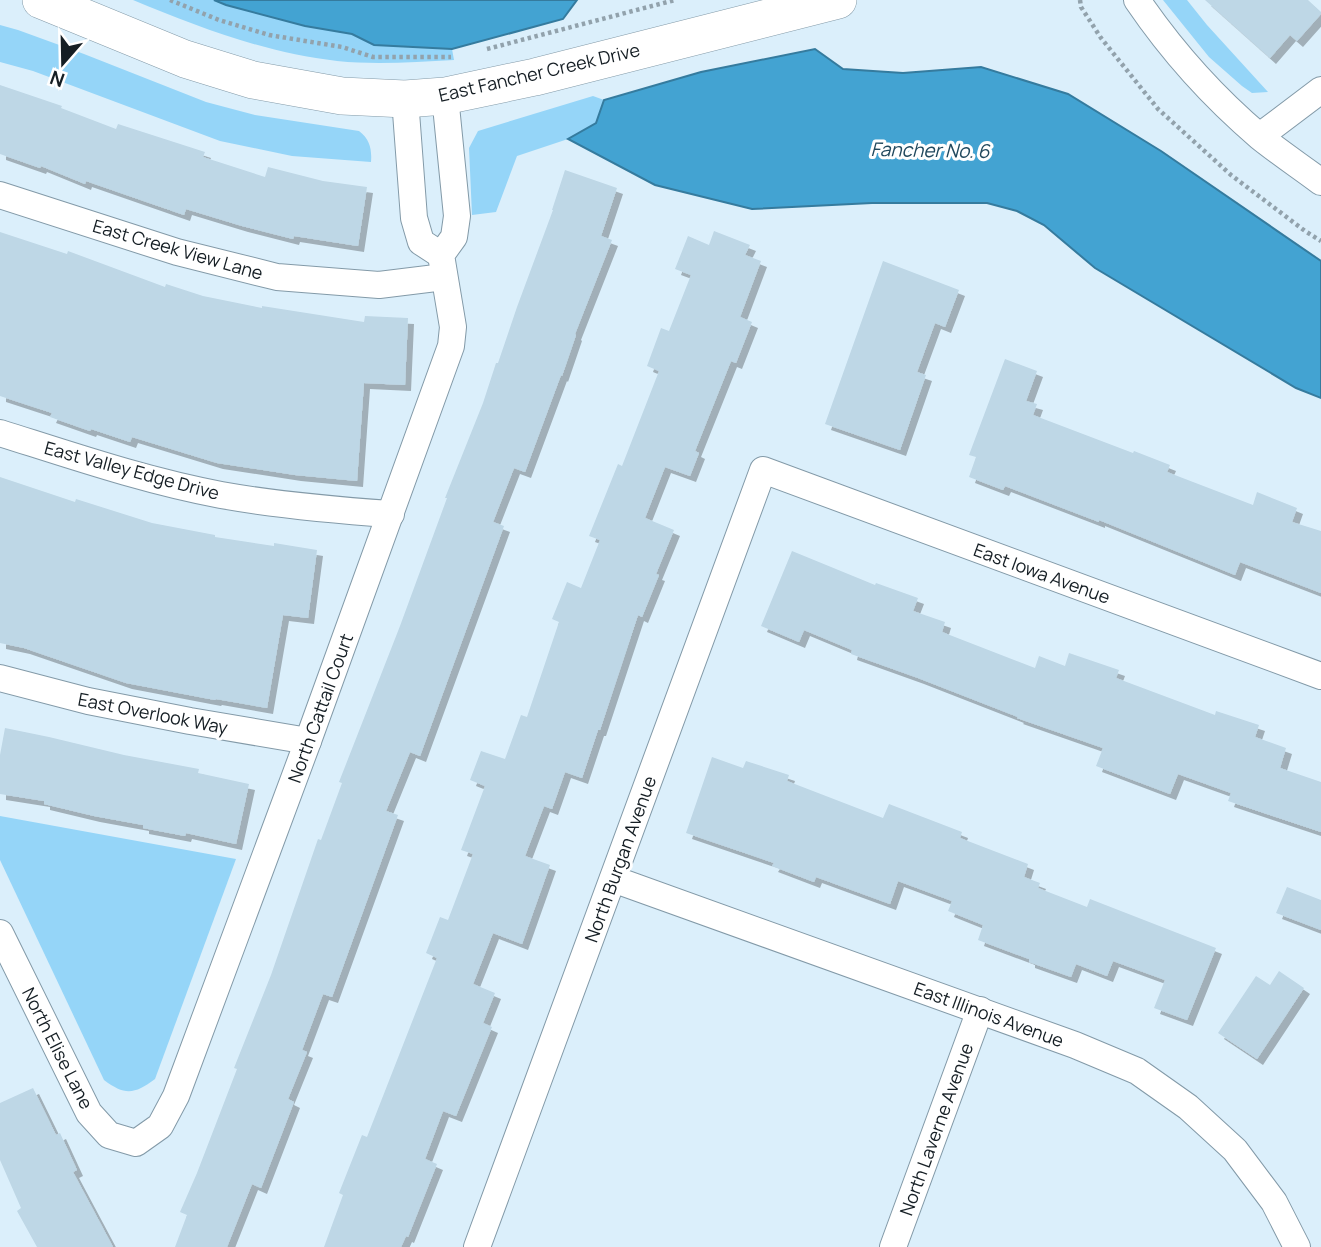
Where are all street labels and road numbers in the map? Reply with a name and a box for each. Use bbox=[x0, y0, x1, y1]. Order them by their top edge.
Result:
street label: East Fancher Creek Drive bbox=[436, 37, 642, 107]
street label: East Creek View Lane bbox=[90, 213, 266, 285]
street label: East Valley Edge Drive bbox=[42, 435, 222, 505]
street label: East Iowa Avenue bbox=[970, 537, 1114, 609]
street label: North Cattail Court bbox=[282, 630, 358, 786]
street label: East Overlook Way bbox=[76, 687, 231, 739]
street label: North Burgan Avenue bbox=[579, 772, 661, 946]
street label: East Illinois Avenue bbox=[911, 976, 1067, 1052]
street label: North Elise Lane bbox=[17, 983, 99, 1113]
street label: North Laverne Avenue bbox=[894, 1039, 978, 1219]

